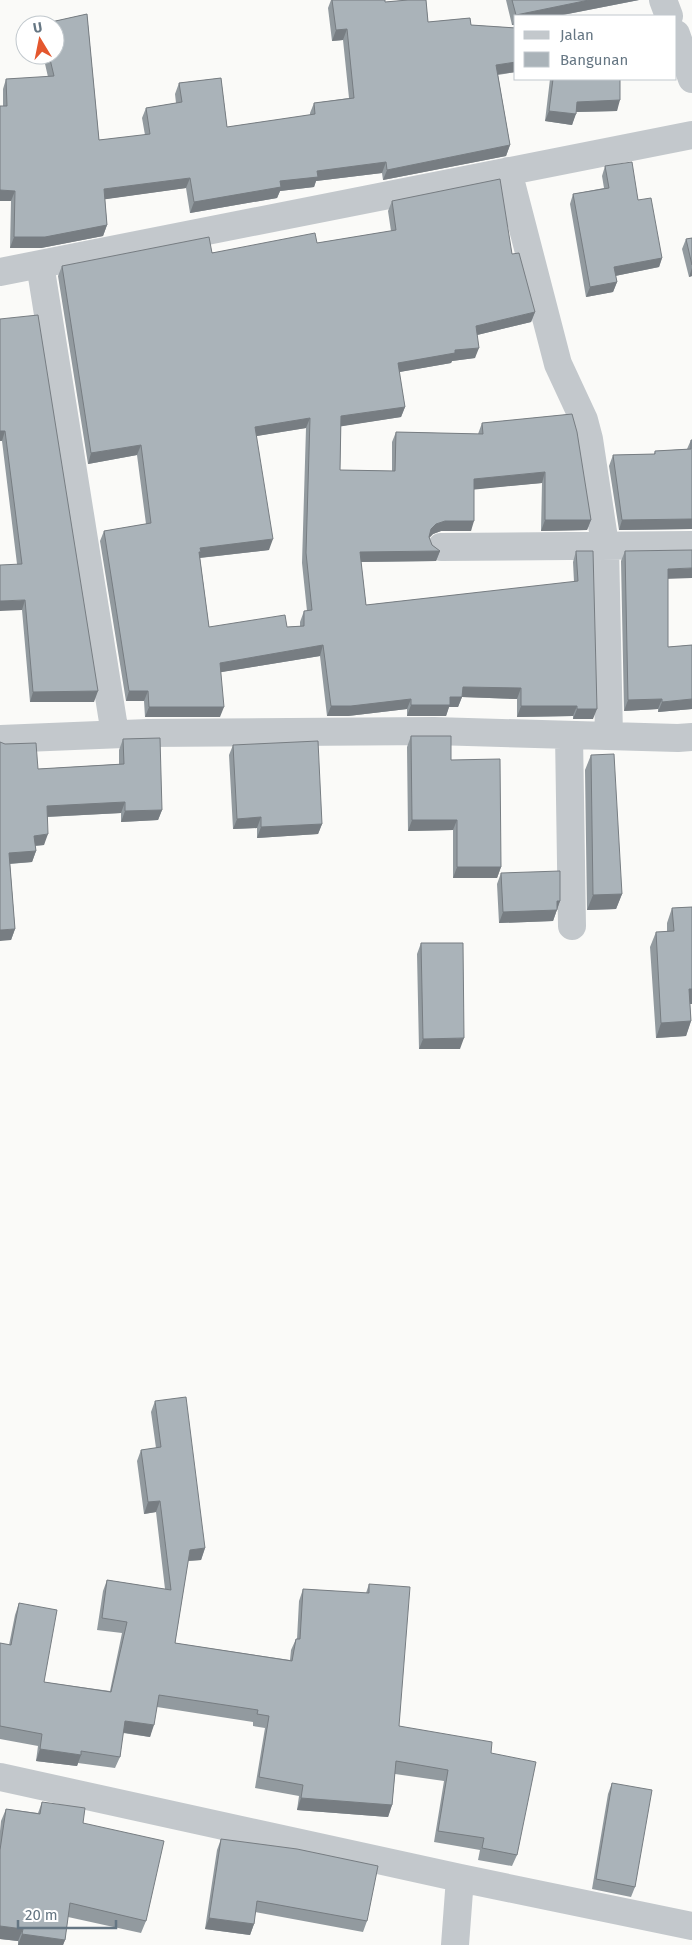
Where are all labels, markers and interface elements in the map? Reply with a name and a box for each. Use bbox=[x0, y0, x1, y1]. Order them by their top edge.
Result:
north arrow bbox=[15, 15, 65, 65]
legend bbox=[514, 15, 677, 80]
text: U bbox=[32, 19, 44, 37]
text: Jalan bbox=[560, 26, 594, 44]
text: Bangunan bbox=[560, 51, 628, 69]
scale bar bbox=[18, 1898, 115, 1930]
text: 20 m bbox=[25, 1906, 58, 1924]

